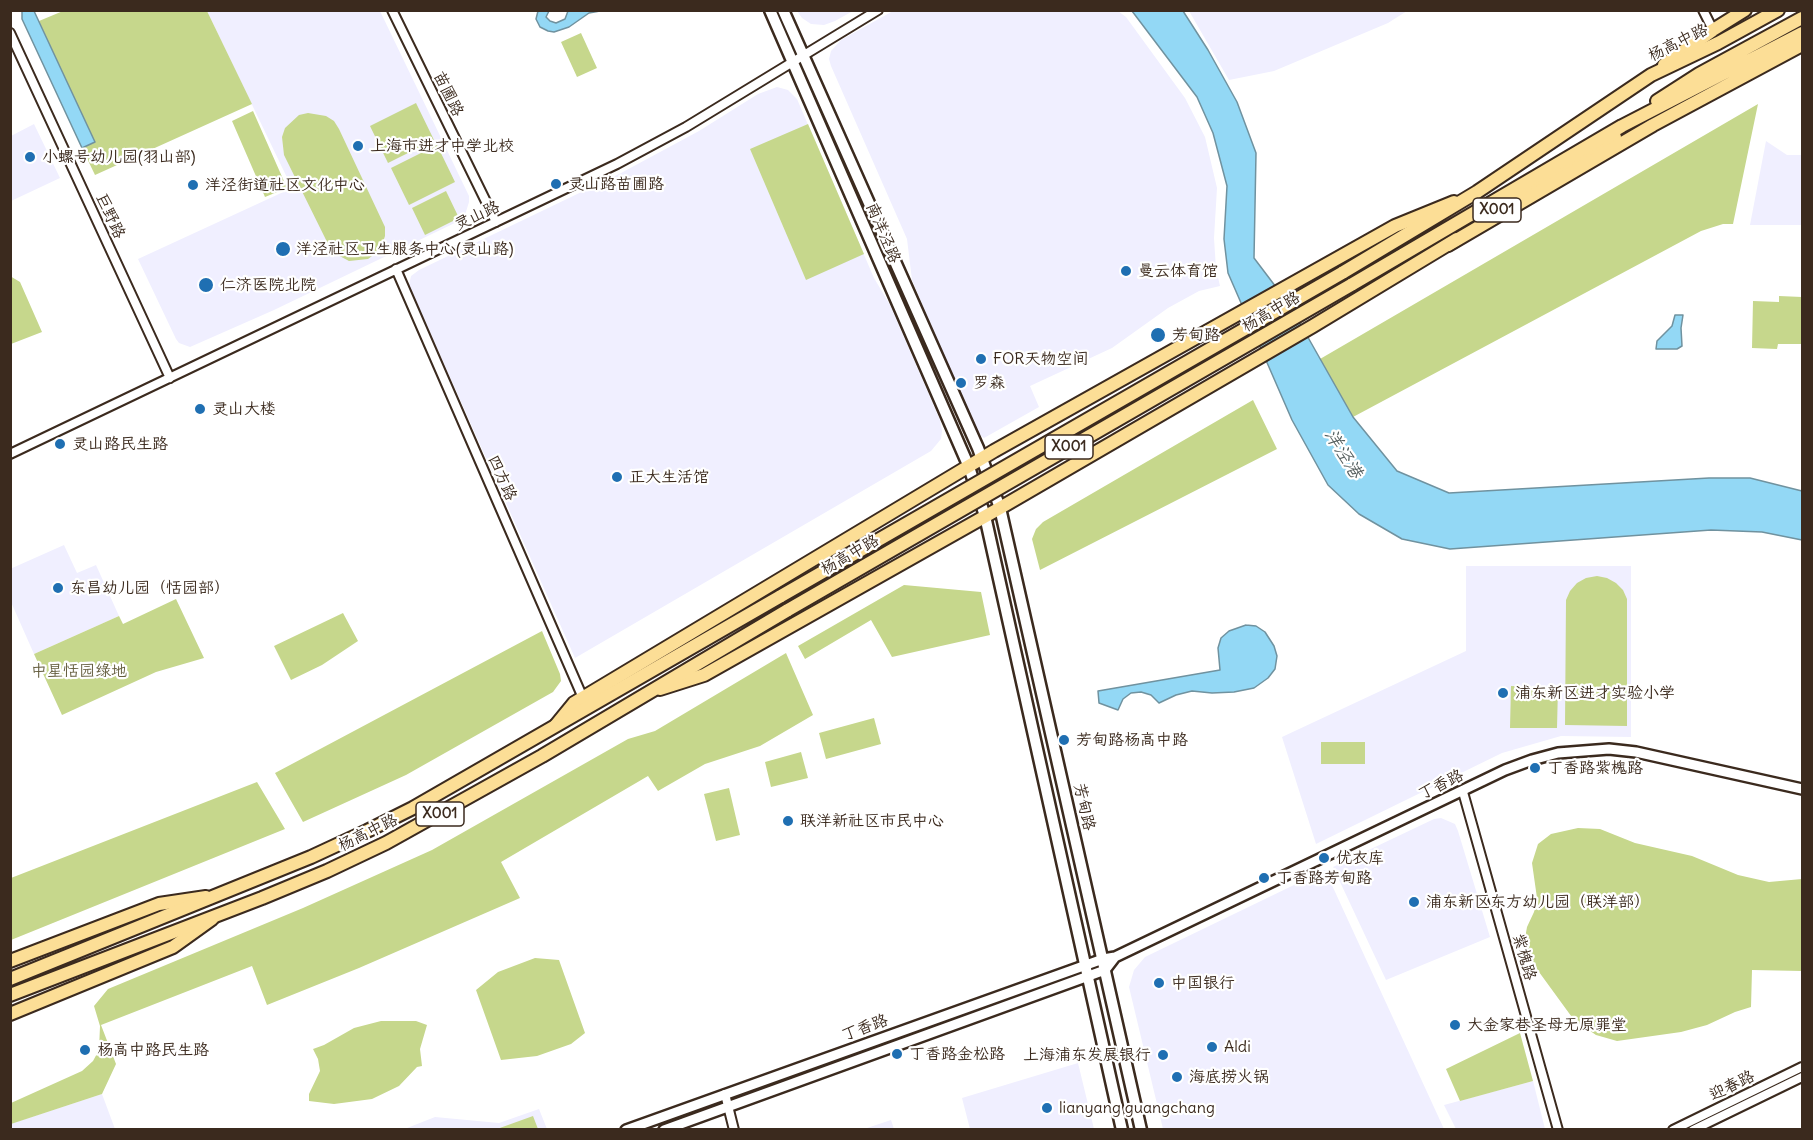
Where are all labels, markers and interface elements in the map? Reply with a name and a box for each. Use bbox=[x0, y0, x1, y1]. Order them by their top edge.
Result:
street label: 杨高中路 bbox=[1645, 20, 1711, 66]
street label: 苗圃路 bbox=[429, 68, 467, 120]
place label: 上海市进才中学北校 bbox=[370, 136, 514, 156]
marker: 上海市进才中学北校 bbox=[351, 139, 365, 153]
place label: 小螺号幼儿园(羽山部) bbox=[42, 147, 196, 167]
marker: 小螺号幼儿园(羽山部) bbox=[23, 150, 37, 164]
place label: 灵山路苗圃路 bbox=[568, 174, 664, 194]
place label: 洋泾街道社区文化中心 bbox=[205, 175, 365, 195]
marker: 灵山路苗圃路 bbox=[549, 177, 563, 191]
marker: 洋泾街道社区文化中心 bbox=[186, 178, 200, 192]
street label: 巨野路 bbox=[91, 190, 129, 242]
street label: 灵山路 bbox=[451, 197, 503, 235]
road number: X001 bbox=[1473, 198, 1521, 222]
street label: 南洋泾路 bbox=[862, 200, 904, 266]
place label: 洋泾社区卫生服务中心(灵山路) bbox=[296, 239, 514, 259]
marker: 洋泾社区卫生服务中心(灵山路) bbox=[274, 240, 292, 258]
place label: 曼云体育馆 bbox=[1138, 261, 1218, 281]
marker: 曼云体育馆 bbox=[1119, 264, 1133, 278]
place label: 仁济医院北院 bbox=[220, 275, 316, 295]
marker: 仁济医院北院 bbox=[197, 276, 215, 294]
street label: 杨高中路 bbox=[1238, 288, 1304, 336]
place label: 芳甸路 bbox=[1172, 325, 1220, 345]
marker: 芳甸路 bbox=[1149, 326, 1167, 344]
place label: FOR天物空间 bbox=[993, 349, 1089, 369]
marker: FOR天物空间 bbox=[974, 352, 988, 366]
place label: 罗森 bbox=[973, 373, 1005, 393]
marker: 罗森 bbox=[954, 376, 968, 390]
place label: 灵山大楼 bbox=[212, 399, 276, 419]
marker: 灵山大楼 bbox=[193, 402, 207, 416]
water label: 洋泾港 bbox=[1320, 425, 1366, 483]
place label: 灵山路民生路 bbox=[72, 434, 168, 454]
road number: X001 bbox=[1045, 435, 1093, 459]
marker: 灵山路民生路 bbox=[53, 437, 67, 451]
street label: 四方路 bbox=[483, 452, 521, 504]
place label: 正大生活馆 bbox=[629, 467, 709, 487]
marker: 正大生活馆 bbox=[610, 470, 624, 484]
street label: 杨高中路 bbox=[817, 531, 883, 579]
place label: 东昌幼儿园（恬园部） bbox=[70, 578, 230, 598]
marker: 东昌幼儿园（恬园部） bbox=[51, 581, 65, 595]
park label: 中星恬园绿地 bbox=[31, 661, 127, 681]
place label: 浦东新区进才实验小学 bbox=[1515, 683, 1675, 703]
marker: 浦东新区进才实验小学 bbox=[1496, 686, 1510, 700]
place label: 芳甸路杨高中路 bbox=[1076, 730, 1188, 750]
marker: 芳甸路杨高中路 bbox=[1057, 733, 1071, 747]
place label: 丁香路紫槐路 bbox=[1547, 758, 1643, 778]
marker: 丁香路紫槐路 bbox=[1528, 761, 1542, 775]
street label: 丁香路 bbox=[1415, 766, 1467, 804]
street label: 芳甸路 bbox=[1069, 781, 1099, 833]
road number: X001 bbox=[416, 802, 464, 826]
street label: 杨高中路 bbox=[335, 810, 401, 856]
place label: 联洋新社区市民中心 bbox=[800, 811, 944, 831]
marker: 联洋新社区市民中心 bbox=[781, 814, 795, 828]
place label: 优衣库 bbox=[1336, 848, 1384, 868]
marker: 优衣库 bbox=[1317, 851, 1331, 865]
place label: 丁香路芳甸路 bbox=[1276, 868, 1372, 888]
marker: 丁香路芳甸路 bbox=[1257, 871, 1271, 885]
place label: 浦东新区东方幼儿园（联洋部） bbox=[1426, 892, 1650, 912]
marker: 浦东新区东方幼儿园（联洋部） bbox=[1407, 895, 1421, 909]
street label: 紫槐路 bbox=[1508, 931, 1540, 983]
place label: 中国银行 bbox=[1171, 973, 1235, 993]
marker: 中国银行 bbox=[1152, 976, 1166, 990]
street label: 丁香路 bbox=[839, 1011, 891, 1045]
place label: 大金家巷圣母无原罪堂 bbox=[1467, 1015, 1627, 1035]
marker: 大金家巷圣母无原罪堂 bbox=[1448, 1018, 1462, 1032]
place label: Aldi bbox=[1224, 1037, 1251, 1057]
place label: 杨高中路民生路 bbox=[97, 1040, 209, 1060]
marker: Aldi bbox=[1205, 1040, 1219, 1054]
marker: 杨高中路民生路 bbox=[78, 1043, 92, 1057]
place label: 丁香路金松路 bbox=[909, 1044, 1005, 1064]
place label: 上海浦东发展银行 bbox=[1023, 1045, 1151, 1065]
marker: 丁香路金松路 bbox=[890, 1047, 904, 1061]
marker: 上海浦东发展银行 bbox=[1156, 1048, 1170, 1062]
place label: 海底捞火锅 bbox=[1189, 1067, 1269, 1087]
street label: 迎春路 bbox=[1706, 1067, 1758, 1105]
marker: 海底捞火锅 bbox=[1170, 1070, 1184, 1084]
place label: lianyang guangchang bbox=[1059, 1098, 1215, 1118]
marker: lianyang guangchang bbox=[1040, 1101, 1054, 1115]

